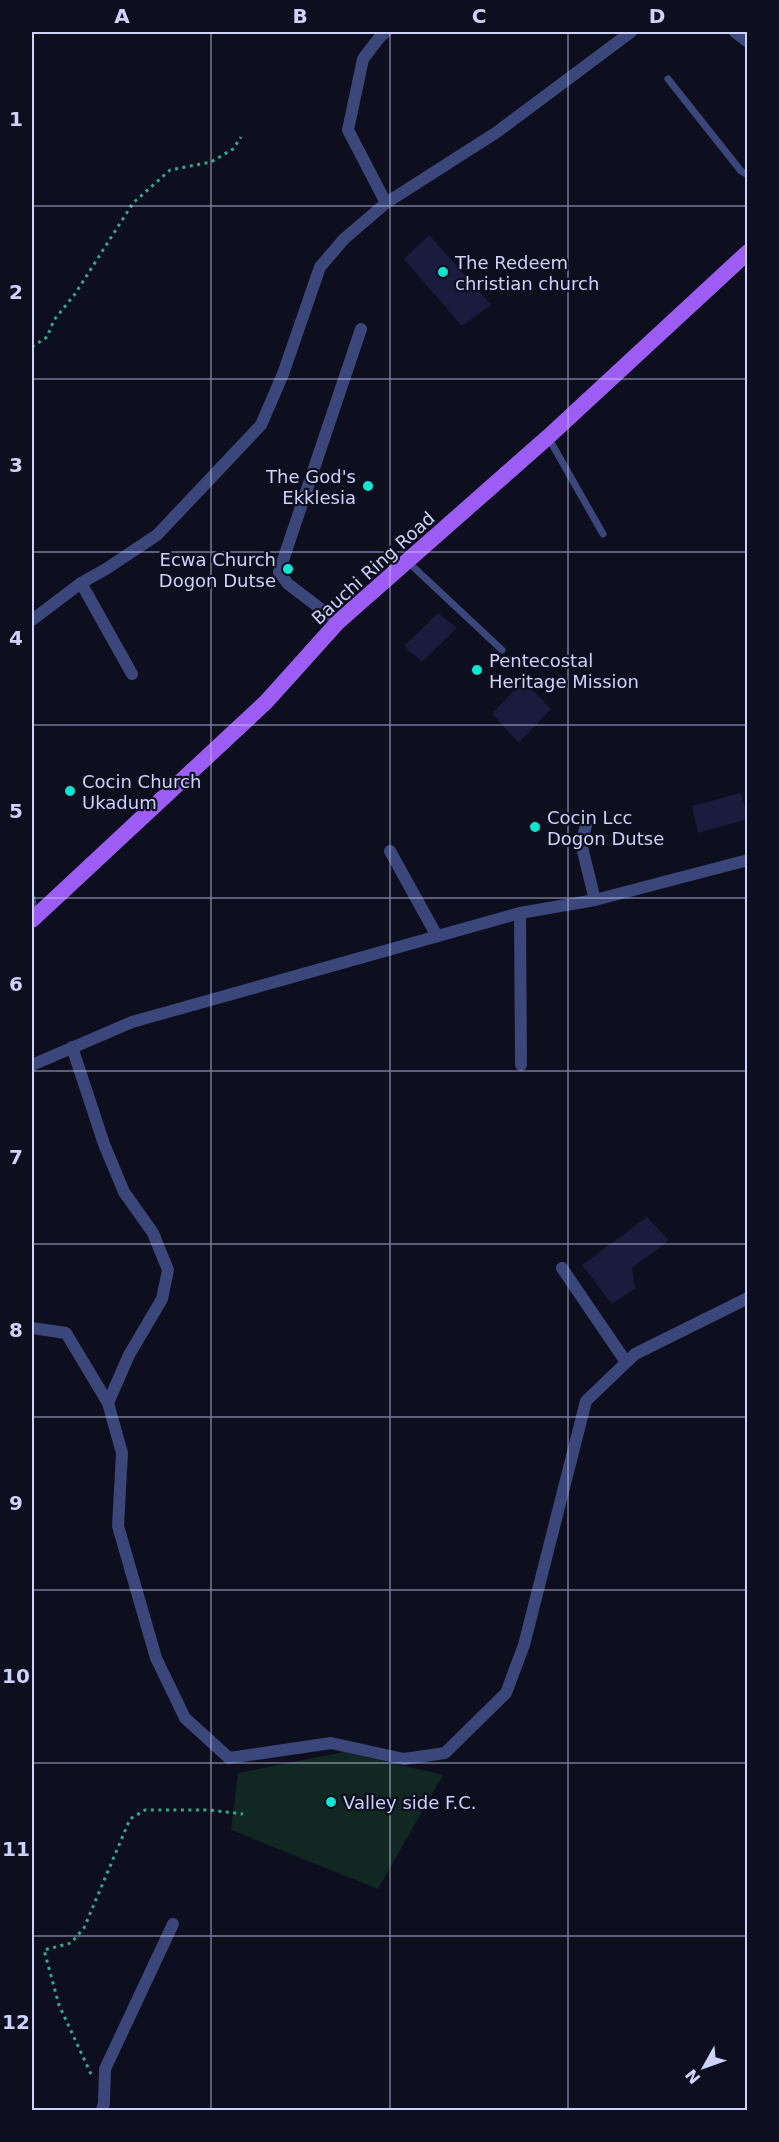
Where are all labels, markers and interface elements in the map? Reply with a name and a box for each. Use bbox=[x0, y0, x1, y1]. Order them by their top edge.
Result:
text: A bbox=[114, 4, 130, 28]
text: B bbox=[292, 4, 308, 28]
text: C bbox=[472, 4, 486, 28]
text: D bbox=[649, 4, 665, 28]
text: 1 bbox=[9, 107, 23, 131]
place label: The Redeem christian church bbox=[454, 252, 599, 294]
marker: The Redeem christian church bbox=[436, 265, 450, 279]
text: 2 bbox=[9, 280, 23, 304]
text: 3 bbox=[9, 453, 23, 477]
place label: The God's Ekklesia bbox=[265, 466, 356, 508]
marker: The God's Ekklesia bbox=[361, 479, 375, 493]
street label: Bauchi Ring Road bbox=[307, 507, 439, 629]
place label: Ecwa Church Dogon Dutse bbox=[159, 549, 276, 591]
marker: Ecwa Church Dogon Dutse bbox=[281, 562, 295, 576]
text: 4 bbox=[9, 626, 23, 650]
place label: Pentecostal Heritage Mission bbox=[489, 650, 639, 692]
marker: Pentecostal Heritage Mission bbox=[470, 663, 484, 677]
place label: Cocin Church Ukadum bbox=[82, 771, 201, 813]
marker: Cocin Church Ukadum bbox=[63, 784, 77, 798]
text: 5 bbox=[9, 799, 23, 823]
place label: Cocin Lcc Dogon Dutse bbox=[547, 807, 664, 849]
marker: Cocin Lcc Dogon Dutse bbox=[528, 820, 542, 834]
text: 6 bbox=[9, 972, 23, 996]
text: 7 bbox=[9, 1145, 23, 1169]
text: 8 bbox=[9, 1318, 23, 1342]
text: 9 bbox=[9, 1491, 23, 1515]
text: 10 bbox=[2, 1664, 30, 1688]
place label: Valley side F.C. bbox=[343, 1792, 476, 1813]
marker: Valley side F.C. bbox=[324, 1795, 338, 1809]
text: 11 bbox=[2, 1837, 30, 1861]
text: 12 bbox=[2, 2010, 30, 2034]
north arrow bbox=[674, 2037, 734, 2097]
text: N bbox=[681, 2065, 704, 2088]

